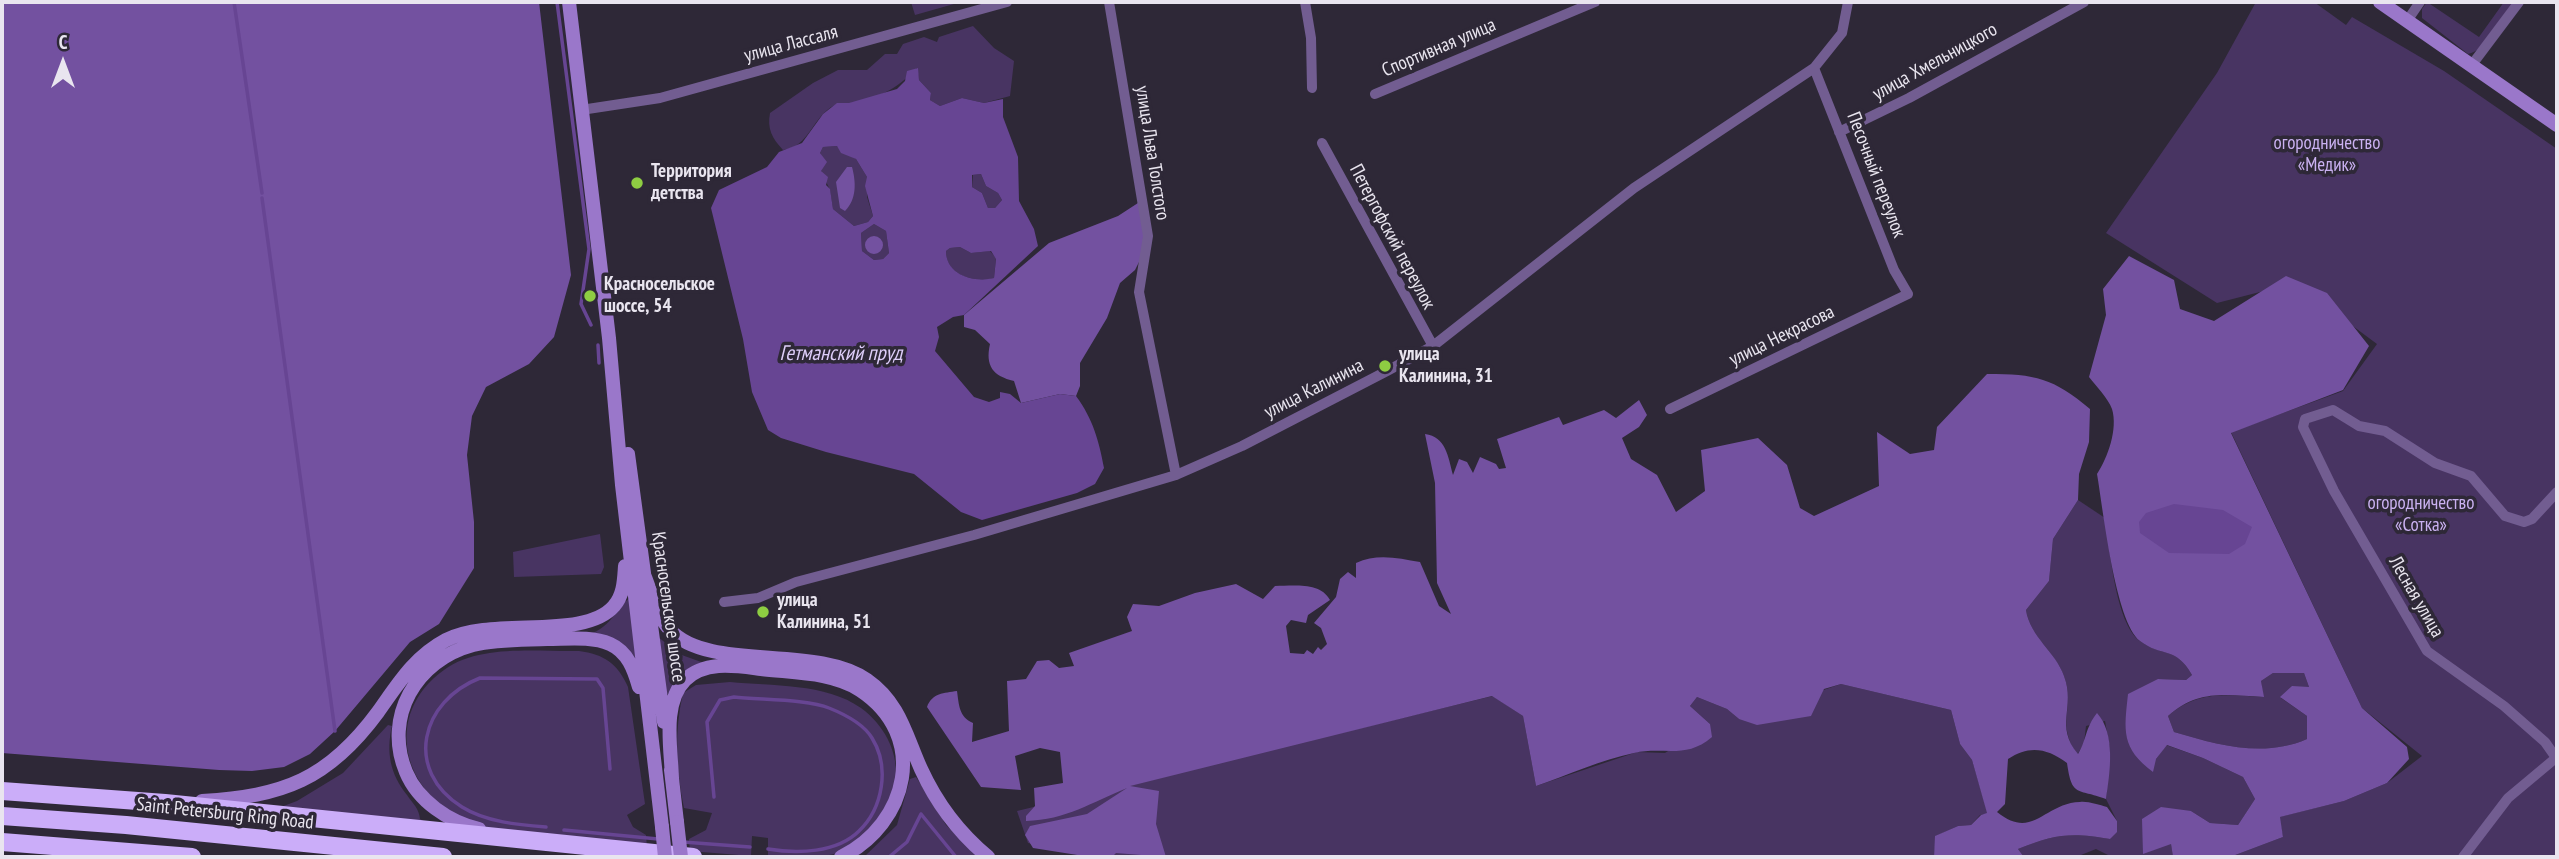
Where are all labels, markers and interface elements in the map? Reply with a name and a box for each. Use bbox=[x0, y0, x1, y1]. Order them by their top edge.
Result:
street label: Спортивная улица bbox=[1379, 14, 1499, 82]
street label: улица Хмельницкого bbox=[1869, 18, 2001, 106]
street label: улица Лассаля bbox=[742, 21, 840, 67]
north arrow bbox=[28, 28, 98, 98]
text: С bbox=[59, 30, 67, 54]
street label: улица Льва Толстого bbox=[1130, 84, 1174, 222]
street label: Песочный переулок bbox=[1842, 109, 1910, 241]
park label: огородничество «Медик» bbox=[2274, 133, 2380, 177]
place label: Территория детства bbox=[651, 161, 732, 205]
street label: Петергофский переулок bbox=[1344, 161, 1440, 313]
marker: Территория детства bbox=[629, 175, 645, 191]
place label: Красносельское шоссе, 54 bbox=[604, 274, 715, 318]
marker: Красносельское шоссе, 54 bbox=[582, 288, 598, 304]
street label: улица Некрасова bbox=[1726, 301, 1838, 371]
water label: Гетманский пруд bbox=[780, 341, 902, 367]
place label: улица Калинина, 31 bbox=[1399, 344, 1493, 388]
street label: улица Калинина bbox=[1261, 354, 1367, 424]
marker: улица Калинина, 31 bbox=[1377, 358, 1393, 374]
park label: огородничество «Сотка» bbox=[2368, 493, 2474, 537]
street label: Красносельское шоссе bbox=[646, 530, 690, 684]
street label: Лесная улица bbox=[2384, 552, 2448, 642]
place label: улица Калинина, 51 bbox=[777, 590, 871, 634]
marker: улица Калинина, 51 bbox=[755, 604, 771, 620]
street label: Saint Petersburg Ring Road bbox=[135, 793, 315, 835]

